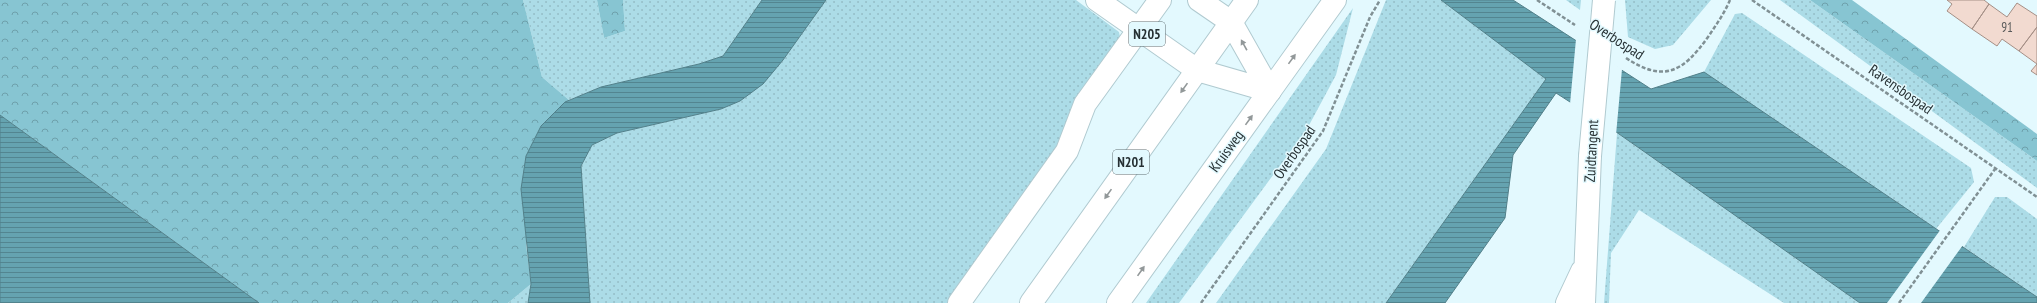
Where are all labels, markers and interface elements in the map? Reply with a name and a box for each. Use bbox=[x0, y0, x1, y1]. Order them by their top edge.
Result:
street label: Overbospad bbox=[1586, 14, 1648, 64]
house number: 91 bbox=[2001, 19, 2013, 36]
road number: N205 bbox=[1129, 22, 1165, 46]
one-way arrow bbox=[1240, 39, 1247, 50]
one-way arrow bbox=[1288, 54, 1296, 64]
street label: Ravensbospad bbox=[1865, 60, 1937, 118]
one-way arrow bbox=[1180, 83, 1188, 93]
one-way arrow bbox=[1245, 114, 1253, 125]
street label: Zuidtangent bbox=[1580, 119, 1602, 183]
street label: Overbospad bbox=[1269, 121, 1319, 183]
street label: Kruisweg bbox=[1204, 126, 1248, 176]
road number: N201 bbox=[1113, 150, 1149, 174]
one-way arrow bbox=[1104, 188, 1112, 199]
one-way arrow bbox=[1137, 266, 1145, 276]

